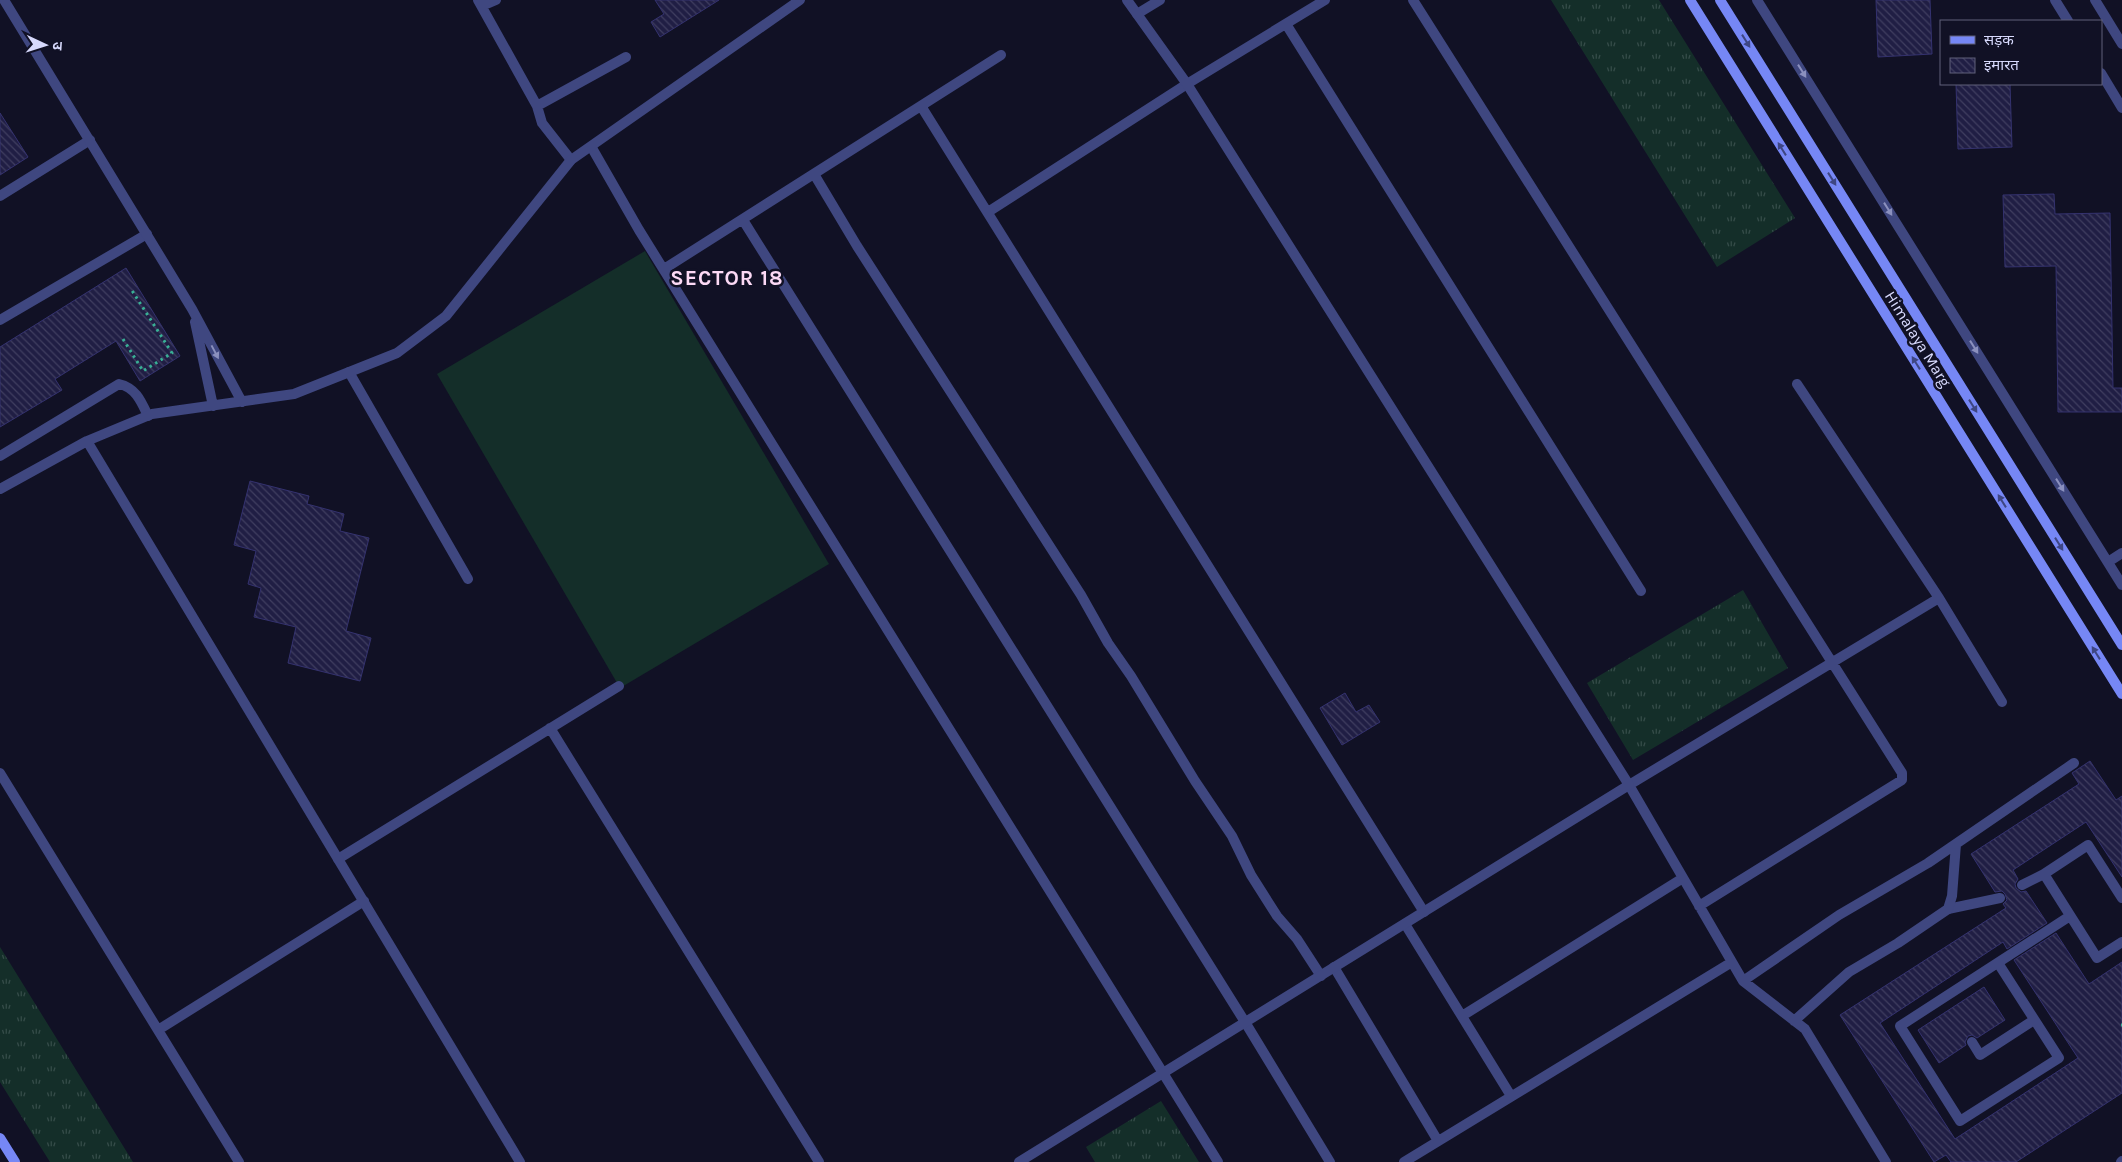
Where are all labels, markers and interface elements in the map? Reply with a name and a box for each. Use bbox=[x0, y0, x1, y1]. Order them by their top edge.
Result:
north arrow bbox=[20, 20, 70, 70]
legend bbox=[1940, 20, 2102, 85]
text: सड़क bbox=[1984, 31, 2014, 49]
one-way arrow bbox=[1741, 35, 1750, 48]
text: उ bbox=[49, 41, 66, 51]
text: इमारत bbox=[1984, 56, 2019, 74]
one-way arrow bbox=[1797, 64, 1806, 78]
one-way arrow bbox=[1777, 142, 1786, 155]
one-way arrow bbox=[1827, 173, 1836, 186]
one-way arrow bbox=[1883, 202, 1892, 216]
district label: SECTOR 18 bbox=[670, 266, 784, 290]
street label: Himalaya Marg bbox=[1881, 288, 1955, 390]
one-way arrow bbox=[1969, 340, 1978, 353]
one-way arrow bbox=[211, 345, 219, 359]
one-way arrow bbox=[1911, 357, 1920, 370]
one-way arrow bbox=[1969, 400, 1978, 413]
one-way arrow bbox=[2055, 478, 2064, 491]
one-way arrow bbox=[1997, 495, 2006, 508]
one-way arrow bbox=[2054, 538, 2064, 551]
one-way arrow bbox=[2092, 646, 2101, 660]

